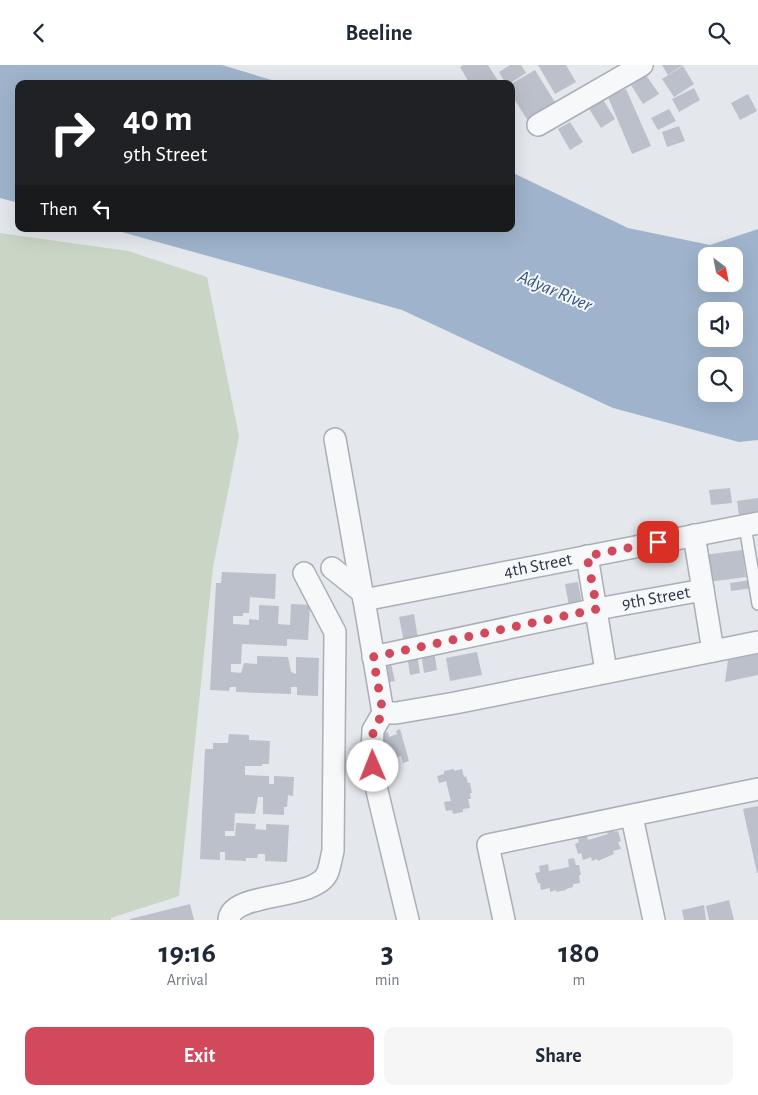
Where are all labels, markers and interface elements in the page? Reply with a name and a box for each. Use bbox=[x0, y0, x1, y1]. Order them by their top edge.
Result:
icon: back bbox=[25, 19, 53, 47]
icon: search bbox=[705, 19, 733, 47]
text: Beeline bbox=[346, 22, 412, 44]
icon: right bbox=[40, 100, 105, 165]
text: 40 m bbox=[123, 102, 192, 137]
text: 9th Street bbox=[123, 143, 207, 165]
icon: left bbox=[88, 195, 116, 223]
text: Then bbox=[40, 200, 78, 219]
north arrow bbox=[698, 247, 742, 293]
map controls bbox=[698, 247, 743, 402]
water label: Adyar River bbox=[514, 267, 595, 315]
button: sound bbox=[698, 302, 743, 347]
button: search bbox=[698, 357, 743, 402]
pin bbox=[637, 521, 679, 563]
icon: arrive bbox=[644, 528, 672, 556]
street label: 4th Street bbox=[502, 550, 574, 581]
street label: 9th Street bbox=[620, 583, 692, 613]
position arrow bbox=[346, 739, 398, 791]
text: 19:16 bbox=[159, 938, 216, 968]
text: 3 bbox=[381, 938, 394, 968]
text: 180 bbox=[558, 938, 599, 968]
text: Arrival bbox=[167, 972, 208, 988]
text: min bbox=[375, 972, 400, 988]
text: m bbox=[572, 972, 585, 988]
button: Exit bbox=[25, 1027, 374, 1085]
button: Share bbox=[384, 1027, 733, 1085]

